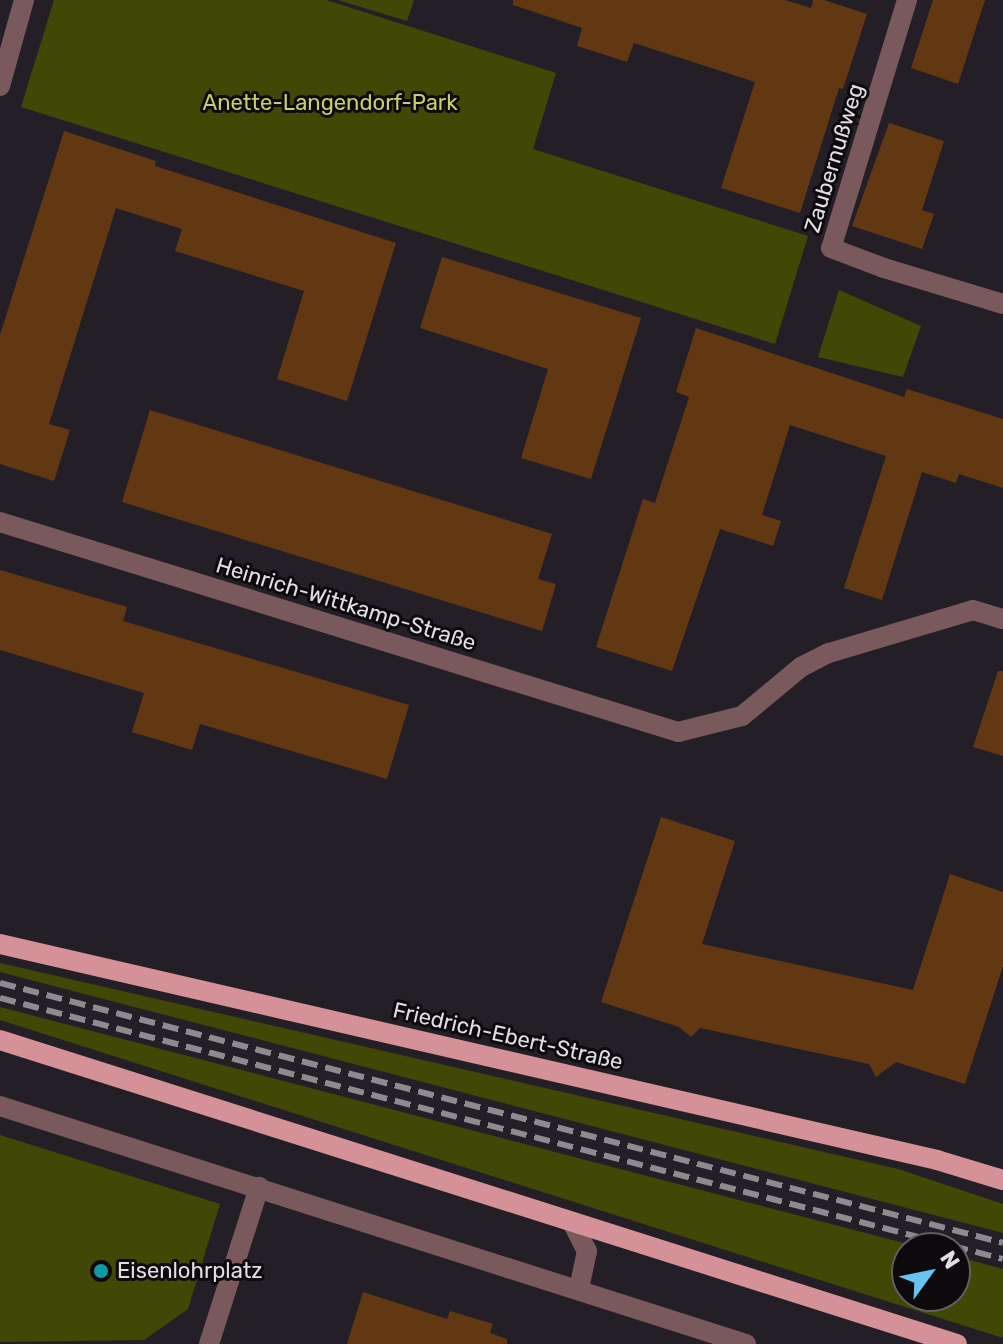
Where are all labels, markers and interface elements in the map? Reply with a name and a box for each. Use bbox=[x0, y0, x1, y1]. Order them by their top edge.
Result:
street label: Zaubernußweg bbox=[799, 80, 869, 236]
park label: Anette-Langendorf-Park bbox=[202, 90, 458, 116]
street label: Heinrich-Wittkamp-Straße bbox=[213, 552, 479, 656]
street label: Friedrich-Ebert-Straße bbox=[391, 997, 625, 1075]
north arrow bbox=[891, 1232, 971, 1312]
text: N bbox=[934, 1246, 965, 1274]
place label: Eisenlohrplatz bbox=[117, 1258, 263, 1284]
marker: Eisenlohrplatz bbox=[92, 1262, 110, 1280]

